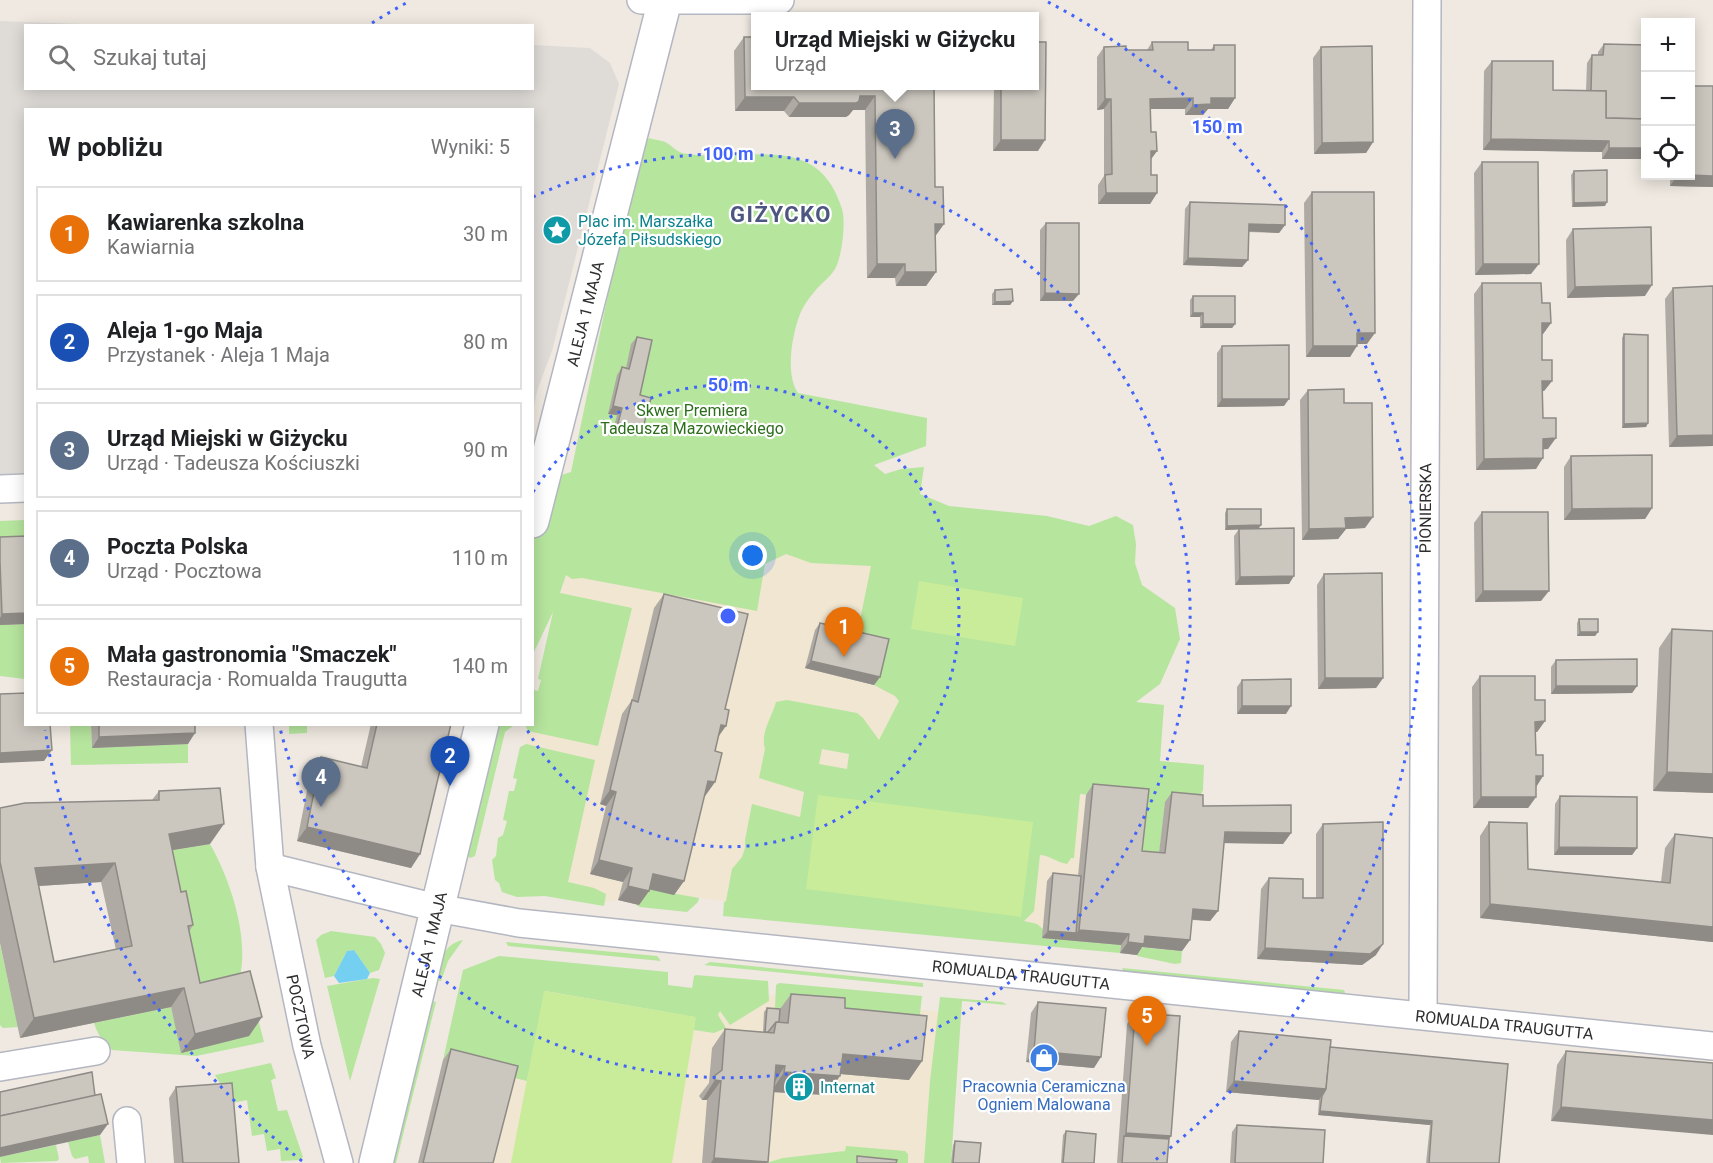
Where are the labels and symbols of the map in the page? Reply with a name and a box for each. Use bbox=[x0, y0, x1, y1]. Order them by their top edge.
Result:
pin: 3 bbox=[876, 110, 914, 159]
text: 150 m bbox=[1191, 116, 1243, 137]
text: 100 m bbox=[702, 143, 754, 164]
district label: GIŻYCKO bbox=[730, 202, 832, 227]
place label: Plac im. Marszałka Józefa Piłsudskiego bbox=[578, 212, 722, 249]
place icon: Plac im. Marszałka Józefa Piłsudskiego bbox=[541, 214, 573, 246]
street label: ALEJA 1 MAJA bbox=[562, 259, 608, 368]
text: 50 m bbox=[708, 374, 748, 395]
park label: Skwer Premiera Tadeusza Mazowieckiego bbox=[600, 401, 784, 438]
street label: PIONIERSKA bbox=[1415, 462, 1435, 553]
your location bbox=[738, 541, 767, 570]
centre of rings bbox=[718, 606, 738, 626]
pin: 1 bbox=[824, 608, 864, 657]
pin: 2 bbox=[430, 736, 470, 786]
pin: 4 bbox=[302, 758, 340, 807]
street label: ALEJA 1 MAJA bbox=[407, 889, 451, 999]
street label: ROMUALDA TRAUGUTTA bbox=[931, 956, 1112, 993]
street label: POCZTOWA bbox=[283, 973, 320, 1061]
pin: 5 bbox=[1128, 996, 1166, 1046]
street label: ROMUALDA TRAUGUTTA bbox=[1414, 1006, 1595, 1043]
shop icon: Pracownia Ceramiczna Ogniem Malowana bbox=[1028, 1042, 1060, 1074]
building icon: Internat bbox=[783, 1071, 815, 1103]
place label: Pracownia Ceramiczna Ogniem Malowana bbox=[962, 1077, 1126, 1114]
place label: Internat bbox=[820, 1078, 875, 1097]

